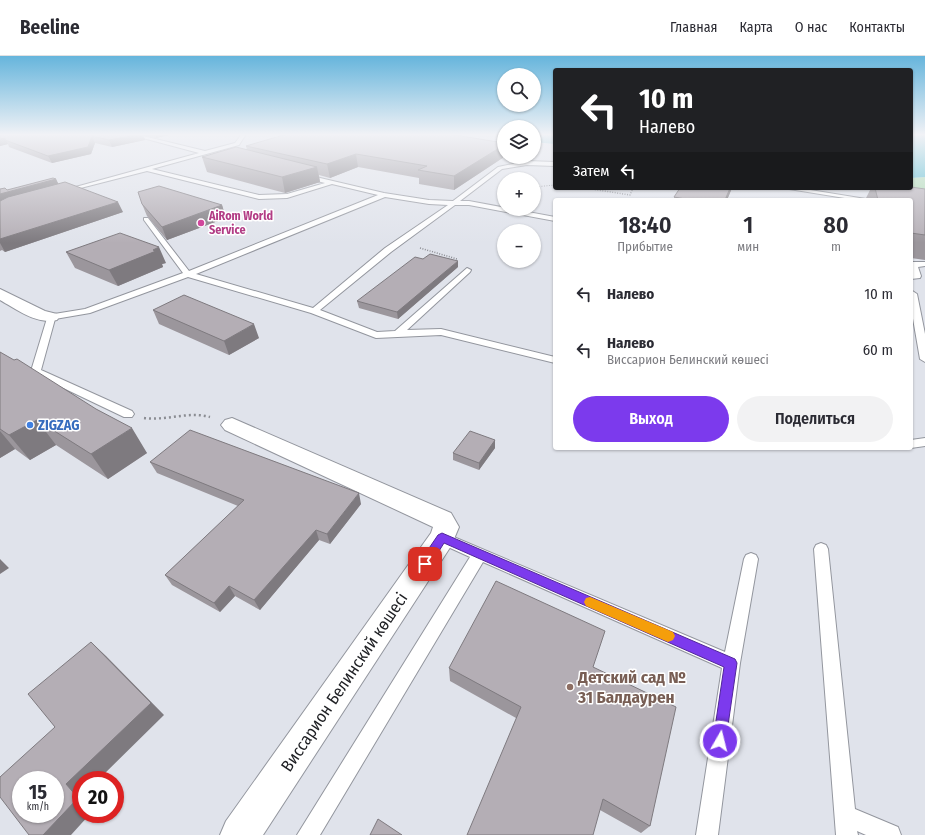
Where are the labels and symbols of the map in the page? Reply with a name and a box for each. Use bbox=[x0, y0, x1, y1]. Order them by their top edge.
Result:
place label: AiRom World Service bbox=[208, 209, 273, 237]
marker: AiRom World Service bbox=[196, 218, 206, 228]
place label: ZIGZAG bbox=[38, 417, 79, 434]
marker: ZIGZAG bbox=[25, 420, 35, 430]
pin bbox=[408, 547, 442, 581]
street label: Виссарион Белинский көшесі bbox=[277, 589, 412, 776]
place label: Детский сад № 31 Балдаурен bbox=[577, 667, 686, 708]
marker: Детский сад № 31 Балдаурен bbox=[565, 682, 575, 692]
position arrow bbox=[699, 720, 741, 762]
speed limit sign: 20 bbox=[72, 771, 124, 823]

